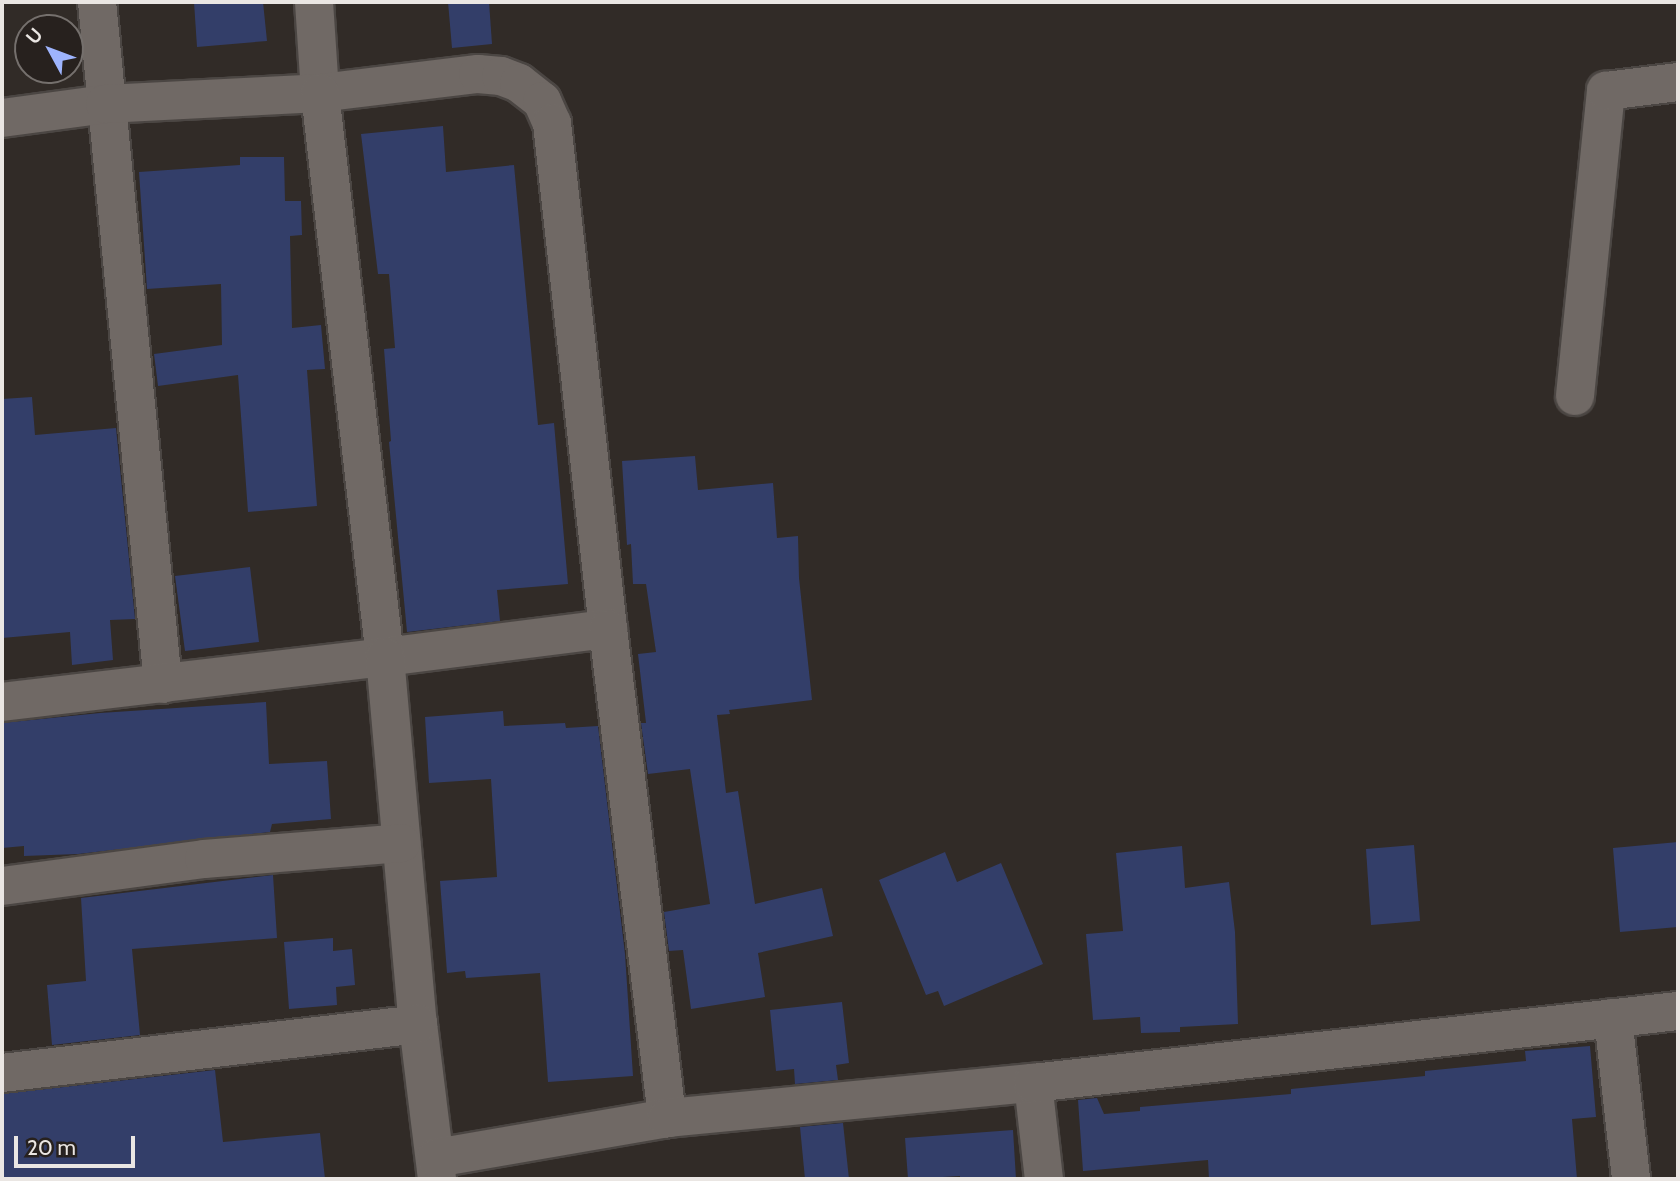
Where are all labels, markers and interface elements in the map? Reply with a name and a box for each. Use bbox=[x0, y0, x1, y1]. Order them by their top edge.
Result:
north arrow bbox=[14, 14, 84, 84]
text: U bbox=[21, 24, 47, 49]
scale bar bbox=[18, 1122, 138, 1166]
text: 20 m bbox=[27, 1135, 76, 1160]

